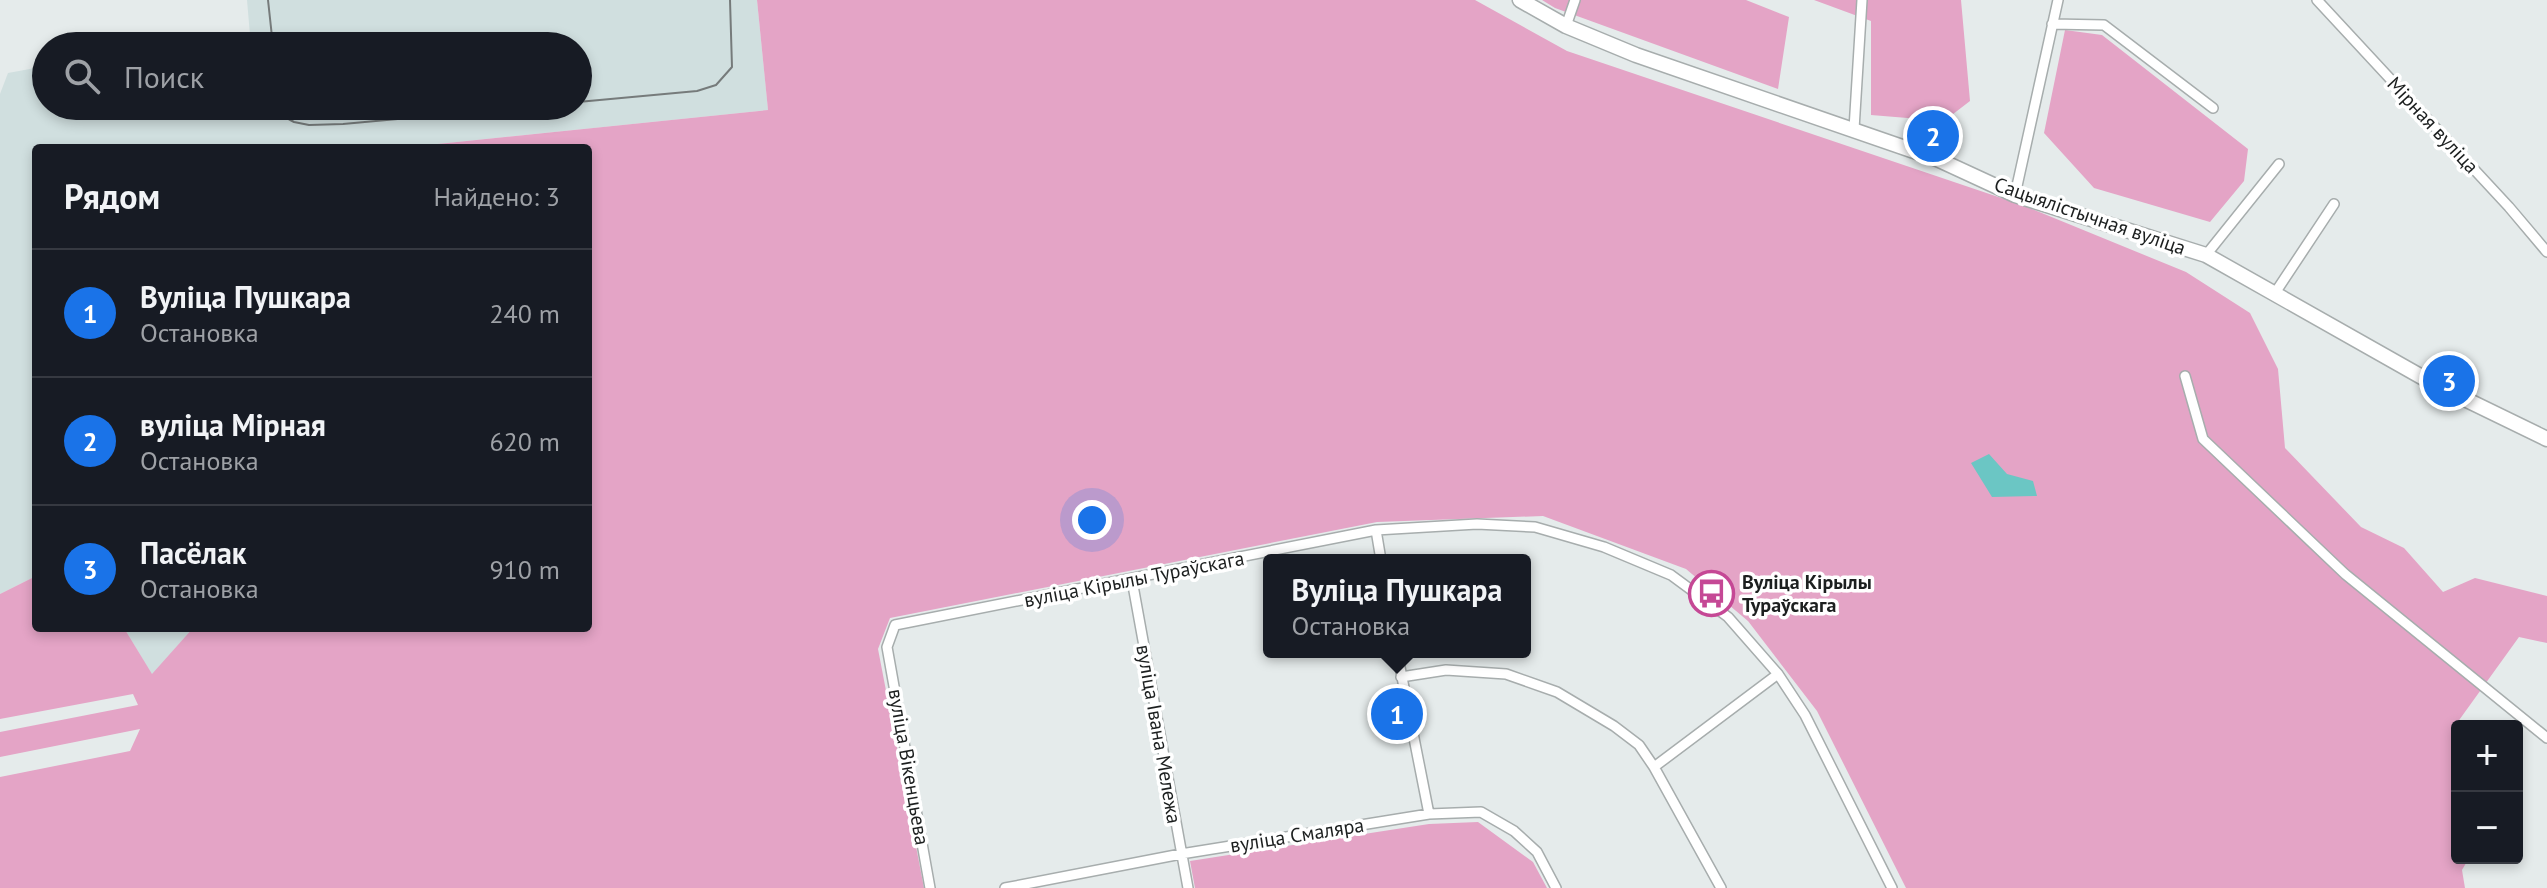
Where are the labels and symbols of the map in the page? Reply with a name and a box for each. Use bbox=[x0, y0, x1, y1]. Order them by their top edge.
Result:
street label: Мірная вуліца bbox=[2382, 71, 2484, 179]
pin: 2 bbox=[1907, 106, 1959, 166]
street label: Сацыялістычная вуліца bbox=[1991, 171, 2189, 261]
pin: 3 bbox=[2423, 351, 2475, 411]
your location bbox=[1072, 500, 1112, 540]
street label: вуліца Кірылы Тураўскага bbox=[1022, 545, 1246, 613]
place label: Вуліца Кірылы Тураўскага bbox=[1742, 569, 1872, 618]
bus stop icon: Вуліца Кірылы Тураўскага bbox=[1687, 570, 1735, 618]
street label: вуліца Івана Мележа bbox=[1130, 643, 1188, 825]
pin: 1 bbox=[1371, 684, 1423, 744]
street label: вуліца Вікенцьева bbox=[882, 687, 936, 847]
street label: вуліца Смаляра bbox=[1228, 812, 1366, 858]

